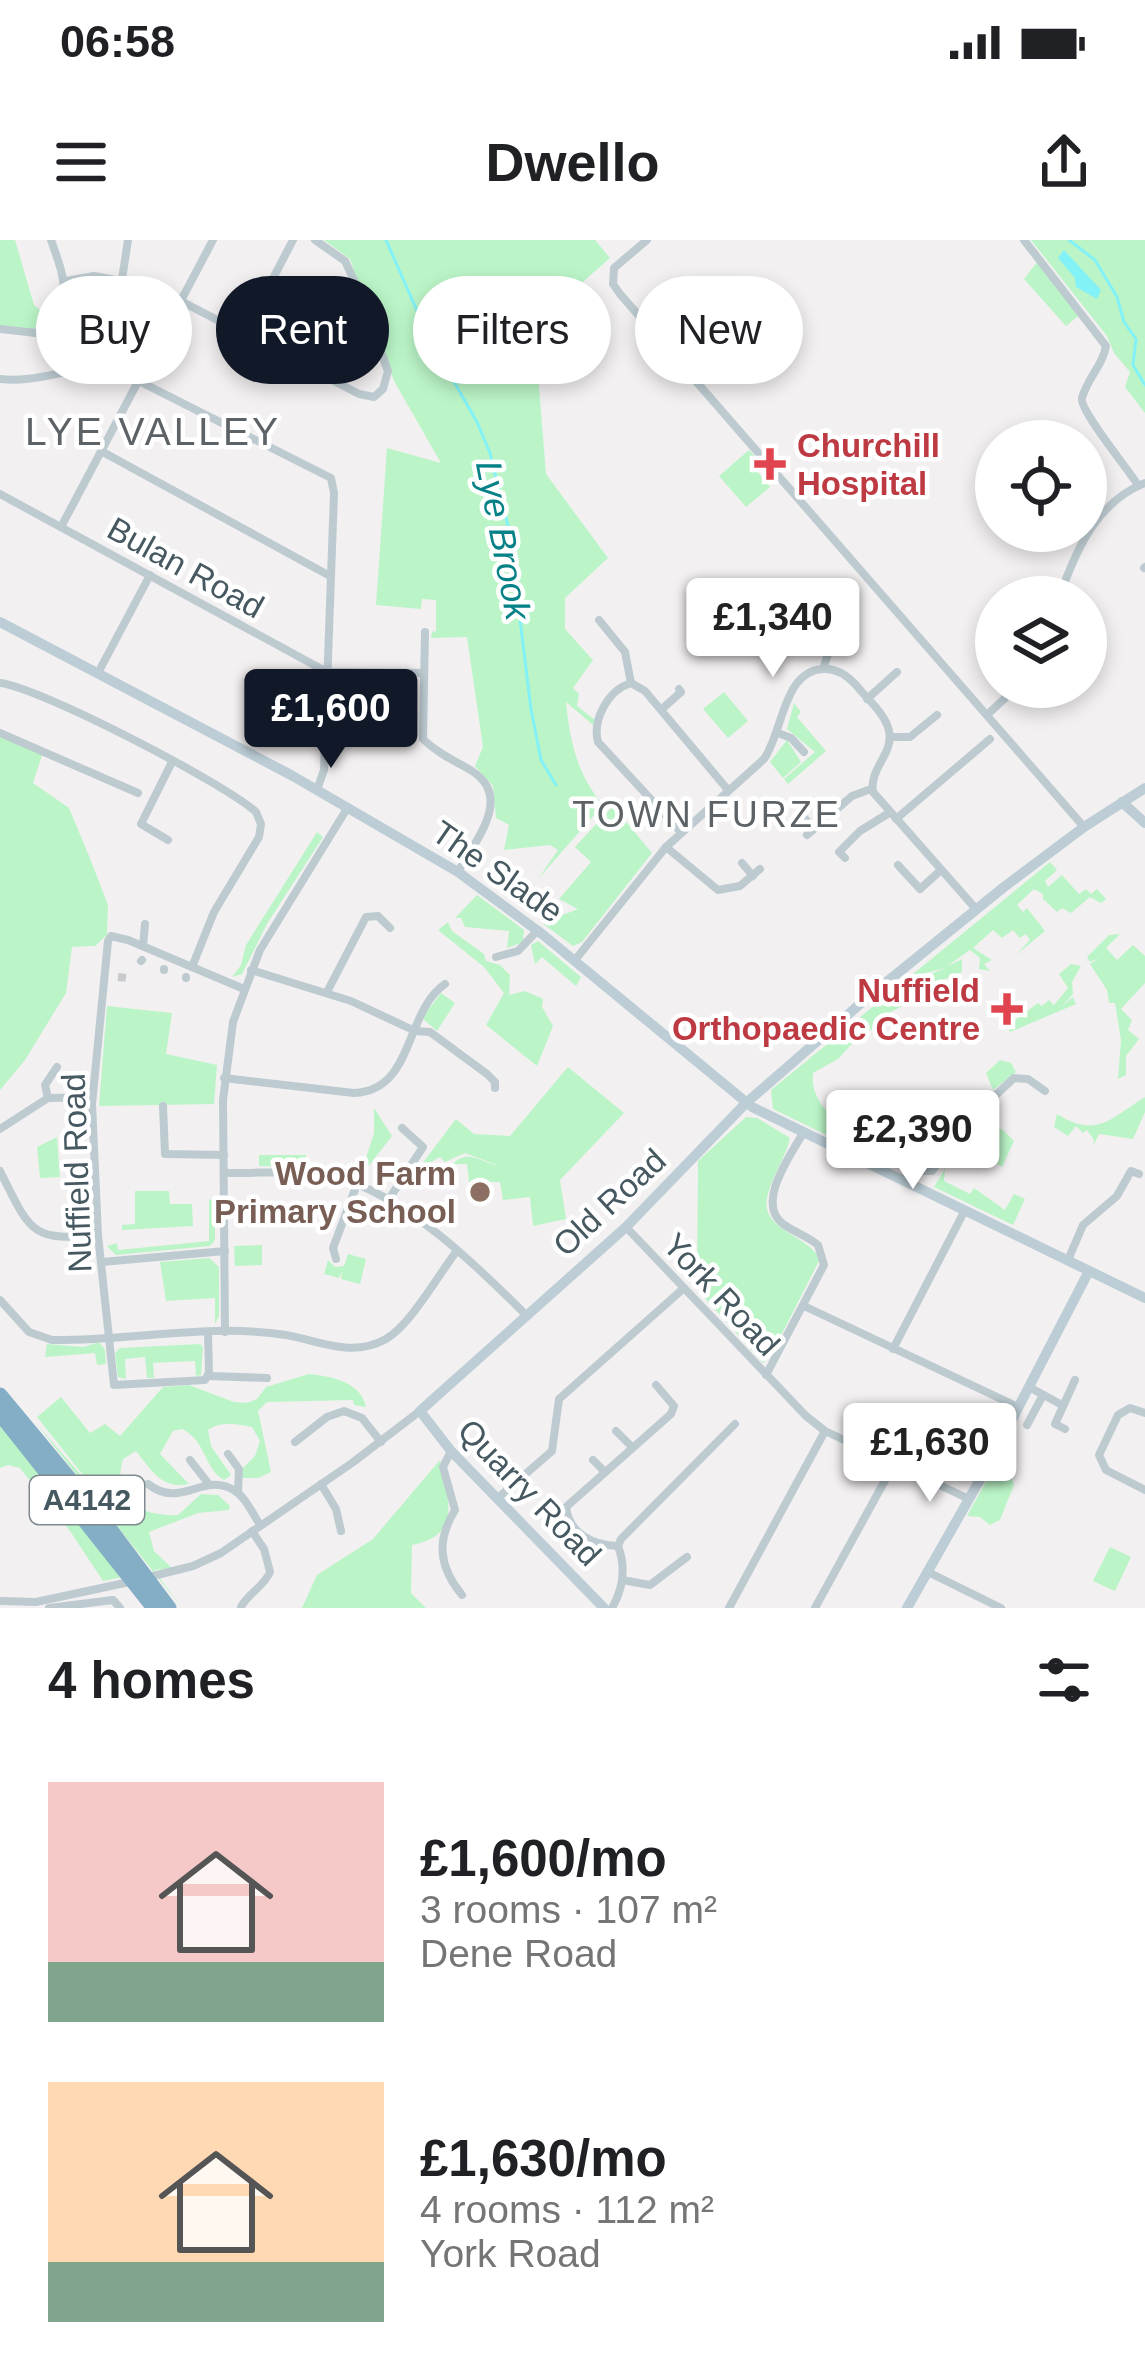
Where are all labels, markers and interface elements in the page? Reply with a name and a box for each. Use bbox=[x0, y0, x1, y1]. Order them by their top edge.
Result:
text: 06:58 bbox=[60, 16, 175, 67]
icon: menu bbox=[48, 129, 114, 195]
icon: share bbox=[1031, 129, 1097, 195]
text: Dwello bbox=[485, 132, 660, 192]
chip: Buy bbox=[36, 276, 192, 384]
chip: Rent bbox=[216, 276, 389, 384]
chip: Filters bbox=[413, 276, 611, 384]
chip: New bbox=[635, 276, 803, 384]
district label: LYE VALLEY bbox=[25, 410, 281, 453]
map controls bbox=[975, 420, 1107, 708]
button: locate bbox=[975, 420, 1107, 552]
place label: Churchill Hospital bbox=[797, 427, 940, 502]
marker: Churchill Hospital bbox=[754, 448, 786, 480]
water label: Lye Brook bbox=[468, 457, 539, 625]
street label: Bulan Road bbox=[101, 509, 270, 625]
button: layers bbox=[975, 576, 1107, 708]
pin: £1,340 bbox=[675, 578, 871, 680]
text: £1,340 bbox=[713, 595, 833, 638]
pin: £1,600 bbox=[233, 669, 429, 771]
text: £1,600 bbox=[271, 686, 391, 729]
district label: TOWN FURZE bbox=[572, 794, 842, 835]
street label: The Slade bbox=[425, 813, 570, 930]
place label: Nuffield Orthopaedic Centre bbox=[672, 972, 980, 1047]
marker: Nuffield Orthopaedic Centre bbox=[991, 993, 1023, 1025]
street label: Nuffield Road bbox=[55, 1073, 98, 1273]
pin: £2,390 bbox=[815, 1090, 1011, 1192]
text: £2,390 bbox=[853, 1107, 973, 1150]
street label: Old Road bbox=[546, 1141, 673, 1263]
place label: Wood Farm Primary School bbox=[214, 1155, 456, 1230]
marker: Wood Farm Primary School bbox=[467, 1179, 493, 1205]
street label: York Road bbox=[656, 1226, 787, 1363]
pin: £1,630 bbox=[832, 1403, 1028, 1505]
street label: Quarry Road bbox=[451, 1412, 609, 1573]
text: £1,630 bbox=[870, 1420, 990, 1463]
road number: A4142 bbox=[30, 1476, 144, 1524]
icon: filters bbox=[1031, 1647, 1097, 1713]
text: 4 homes bbox=[48, 1652, 255, 1709]
icon: home bbox=[144, 1830, 288, 1974]
text: £1,600/mo bbox=[420, 1830, 667, 1887]
text: 3 rooms · 107 m² bbox=[420, 1888, 717, 1931]
text: Dene Road bbox=[420, 1932, 617, 1975]
icon: home bbox=[144, 2130, 288, 2274]
text: £1,630/mo bbox=[420, 2130, 667, 2187]
text: 4 rooms · 112 m² bbox=[420, 2188, 714, 2231]
text: York Road bbox=[420, 2232, 601, 2275]

